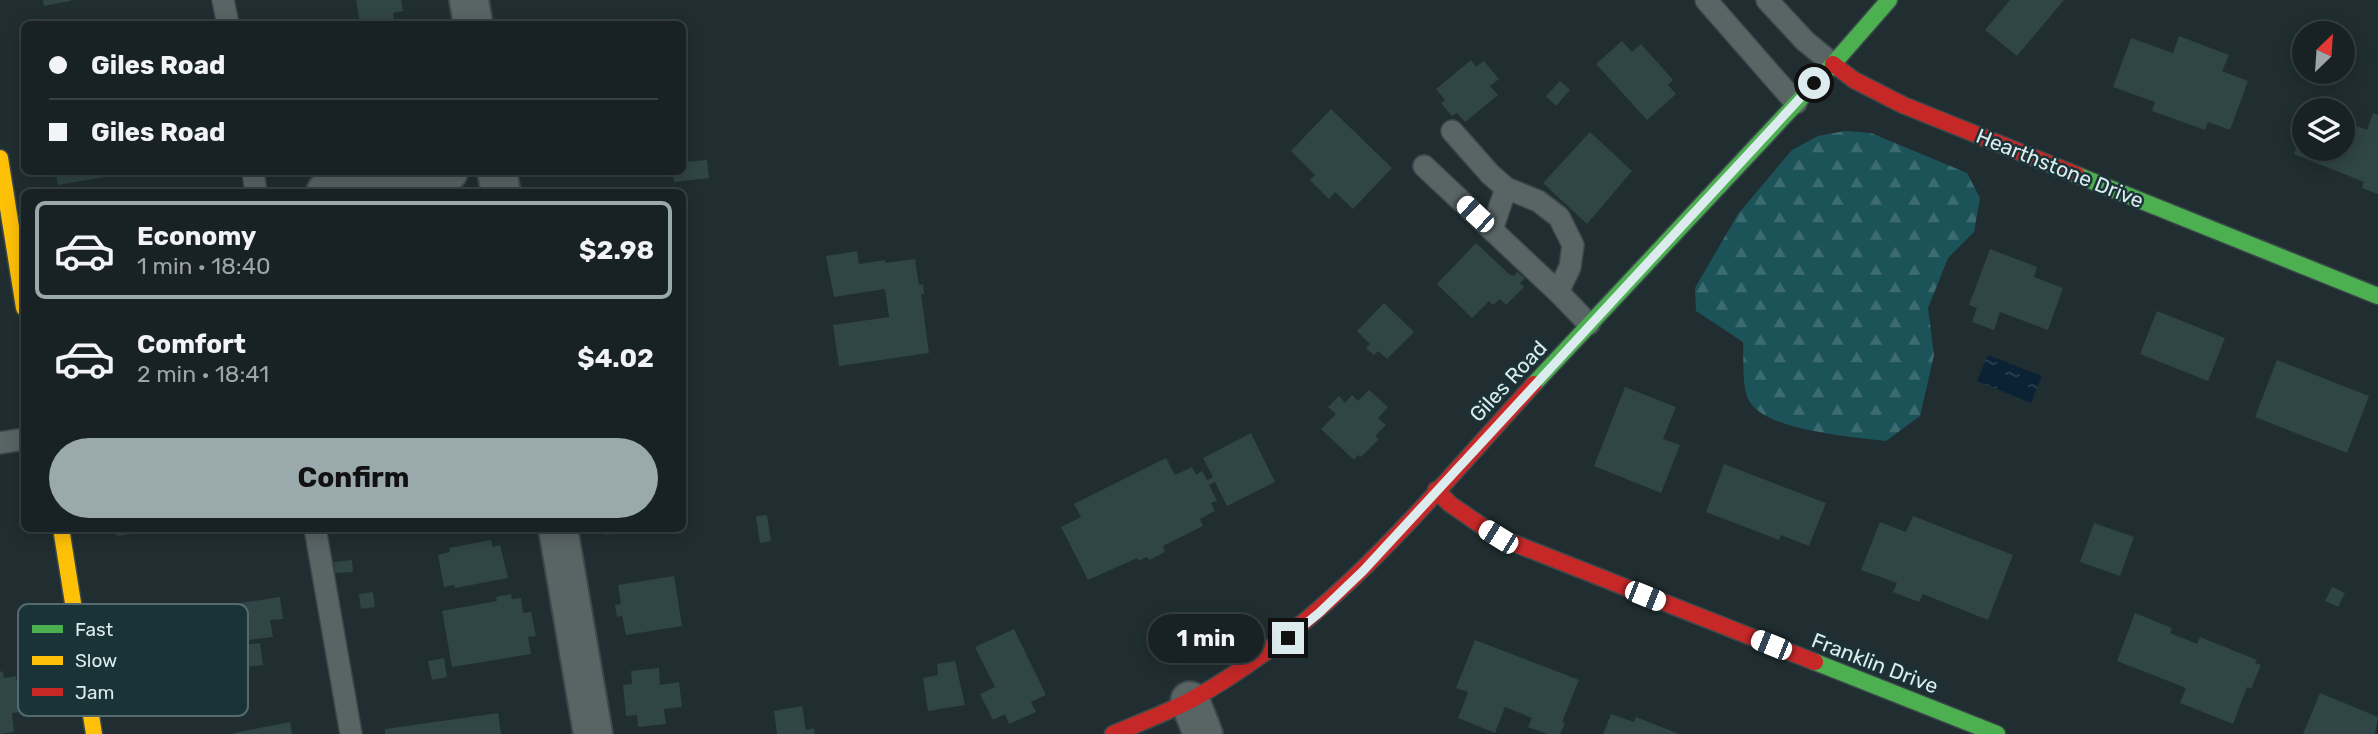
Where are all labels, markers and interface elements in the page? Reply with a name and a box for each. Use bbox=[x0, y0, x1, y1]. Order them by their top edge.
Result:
north arrow bbox=[2292, 21, 2356, 84]
map controls bbox=[2292, 21, 2355, 161]
text: Giles Road bbox=[91, 50, 225, 81]
route start bbox=[1798, 67, 1830, 99]
button: layers bbox=[2292, 98, 2355, 161]
text: Giles Road bbox=[91, 117, 225, 148]
street label: Hearthstone Drive bbox=[1973, 123, 2147, 213]
car bbox=[1453, 192, 1498, 236]
icon: car bbox=[53, 219, 116, 282]
text: Economy bbox=[137, 221, 256, 252]
text: $2.98 bbox=[579, 235, 654, 266]
text: 1 min · 18:40 bbox=[137, 252, 271, 280]
icon: car bbox=[53, 327, 116, 390]
text: Comfort bbox=[137, 329, 246, 360]
street label: Giles Road bbox=[1464, 335, 1552, 427]
text: $4.02 bbox=[577, 343, 654, 374]
text: 2 min · 18:41 bbox=[137, 360, 269, 388]
button: Confirm bbox=[49, 438, 658, 518]
car bbox=[1475, 517, 1522, 557]
car bbox=[1622, 578, 1669, 614]
legend bbox=[18, 604, 248, 716]
callout: 1 min bbox=[1148, 614, 1264, 662]
text: Fast bbox=[75, 618, 114, 641]
route end bbox=[1272, 622, 1304, 654]
text: 1 min bbox=[1177, 624, 1235, 652]
car bbox=[1748, 627, 1795, 663]
street label: Franklin Drive bbox=[1808, 627, 1942, 699]
text: Slow bbox=[75, 649, 117, 672]
text: Jam bbox=[75, 681, 114, 704]

